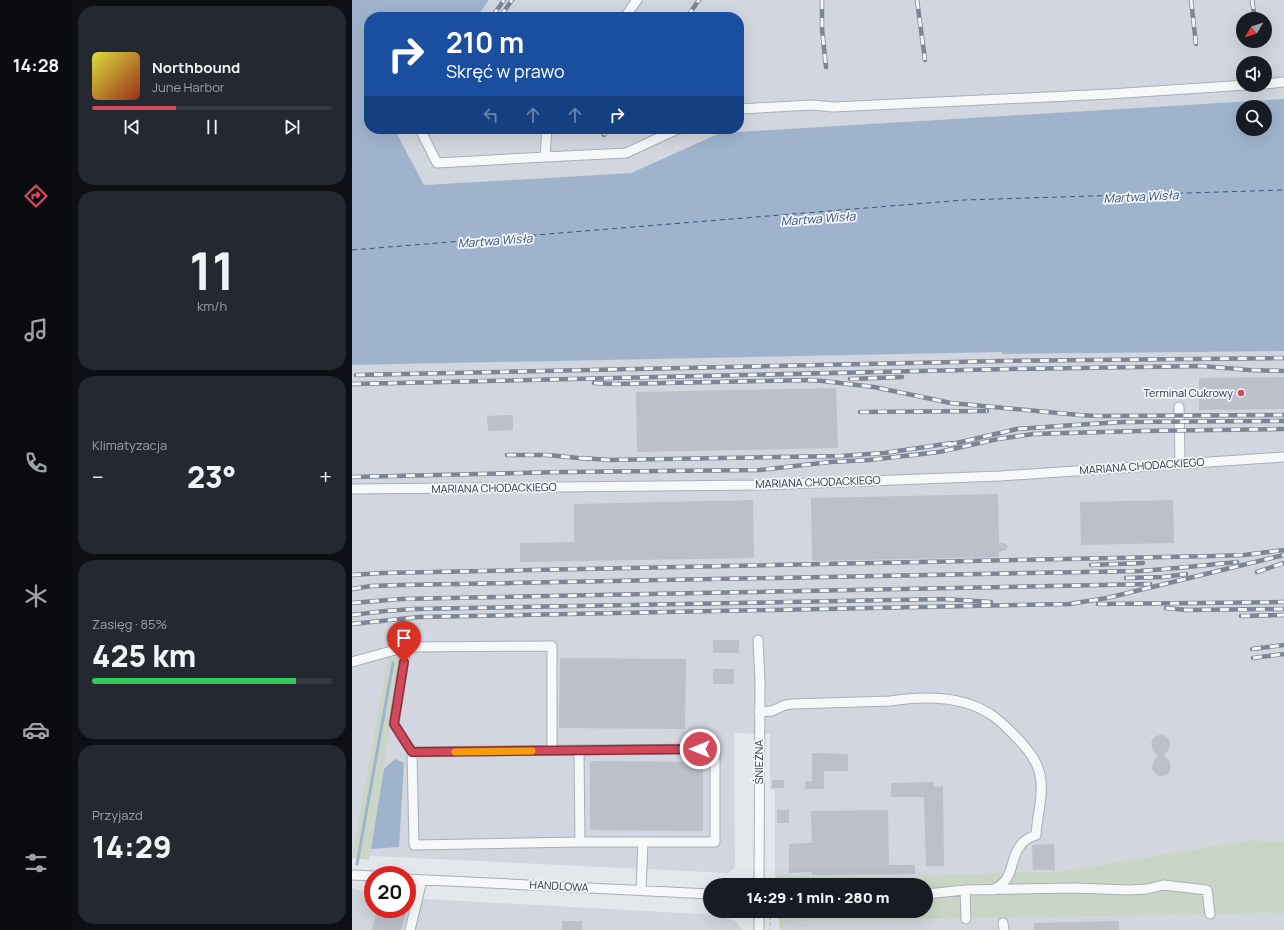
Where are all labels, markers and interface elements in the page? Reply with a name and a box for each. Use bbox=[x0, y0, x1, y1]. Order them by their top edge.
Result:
north arrow bbox=[1236, 12, 1272, 48]
map controls bbox=[1236, 12, 1272, 136]
text: 210 m bbox=[446, 23, 524, 61]
icon: right bbox=[380, 28, 432, 80]
text: 14:28 bbox=[13, 53, 59, 77]
button: sound bbox=[1236, 56, 1272, 92]
text: Northbound bbox=[152, 57, 240, 78]
text: Skręć w prawo bbox=[446, 59, 565, 83]
text: June Harbor bbox=[152, 78, 225, 96]
button: search bbox=[1236, 100, 1272, 136]
icon: left bbox=[480, 104, 502, 126]
icon: ahead bbox=[522, 104, 544, 126]
icon: ahead bbox=[564, 104, 586, 126]
icon: right bbox=[606, 104, 628, 126]
icon: previous bbox=[121, 116, 143, 138]
icon: pause bbox=[201, 116, 223, 138]
icon: next bbox=[281, 116, 303, 138]
icon: directions bbox=[22, 182, 50, 210]
water label: Martwa Wisła bbox=[1103, 186, 1180, 207]
water label: Martwa Wisła bbox=[780, 207, 857, 230]
water label: Martwa Wisła bbox=[457, 229, 534, 252]
text: 11 bbox=[189, 235, 235, 306]
text: km/h bbox=[197, 297, 227, 315]
icon: music bbox=[22, 316, 50, 344]
place label: Terminal Cukrowy bbox=[1143, 385, 1233, 400]
marker: Terminal Cukrowy bbox=[1236, 388, 1246, 398]
text: Klimatyzacja bbox=[92, 436, 167, 454]
icon: phone bbox=[22, 449, 50, 477]
street label: MARIANA CHODACKIEGO bbox=[1079, 454, 1205, 477]
text: 23° bbox=[187, 456, 236, 497]
text: − bbox=[92, 462, 104, 492]
text: + bbox=[319, 462, 332, 492]
street label: MARIANA CHODACKIEGO bbox=[755, 472, 881, 491]
street label: MARIANA CHODACKIEGO bbox=[431, 479, 557, 496]
icon: climate bbox=[22, 582, 50, 610]
text: Zasięg · 85% bbox=[92, 615, 167, 633]
pin bbox=[387, 621, 421, 662]
icon: arrive bbox=[393, 627, 415, 649]
text: 425 km bbox=[92, 635, 196, 676]
icon: car bbox=[22, 716, 50, 744]
position arrow bbox=[679, 728, 721, 770]
street label: ŚNIEŻNA bbox=[751, 740, 766, 784]
text: Przyjazd bbox=[92, 806, 143, 824]
text: 14:29 bbox=[92, 826, 172, 867]
icon: filters bbox=[22, 849, 50, 877]
speed limit sign: 20 bbox=[364, 866, 416, 918]
street label: HANDLOWA bbox=[529, 876, 589, 895]
text: 14:29 · 1 min · 280 m bbox=[747, 887, 889, 908]

